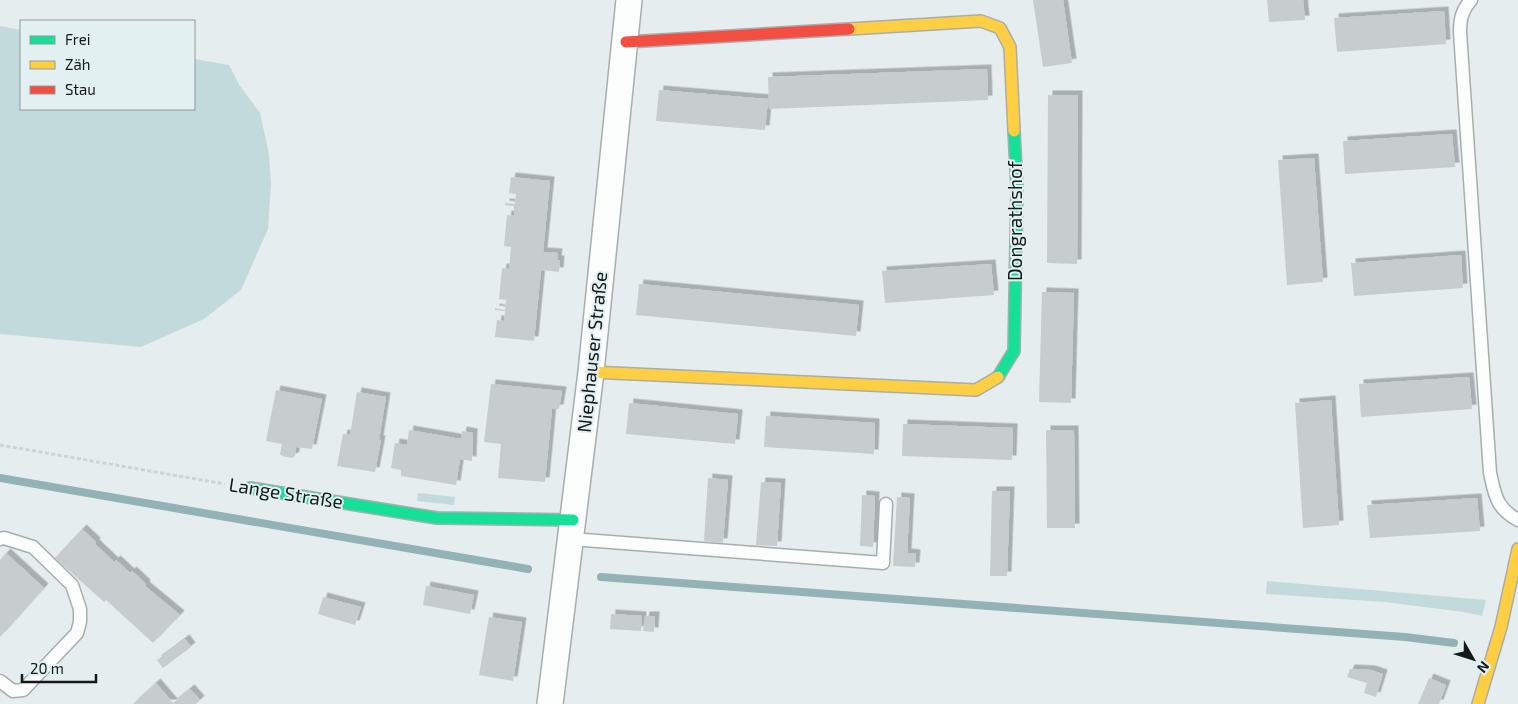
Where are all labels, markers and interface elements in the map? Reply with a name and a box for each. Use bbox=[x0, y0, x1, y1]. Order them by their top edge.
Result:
legend bbox=[20, 20, 195, 110]
text: Frei bbox=[65, 30, 90, 48]
text: Zäh bbox=[65, 55, 90, 73]
text: Stau bbox=[65, 80, 96, 98]
street label: Dongrathshof bbox=[1003, 160, 1026, 281]
street label: Niephauser Straße bbox=[572, 270, 611, 434]
street label: Lange Straße bbox=[227, 472, 345, 513]
north arrow bbox=[1448, 634, 1498, 684]
scale bar bbox=[22, 652, 96, 684]
text: N bbox=[1474, 658, 1493, 677]
text: 20 m bbox=[30, 659, 64, 677]

